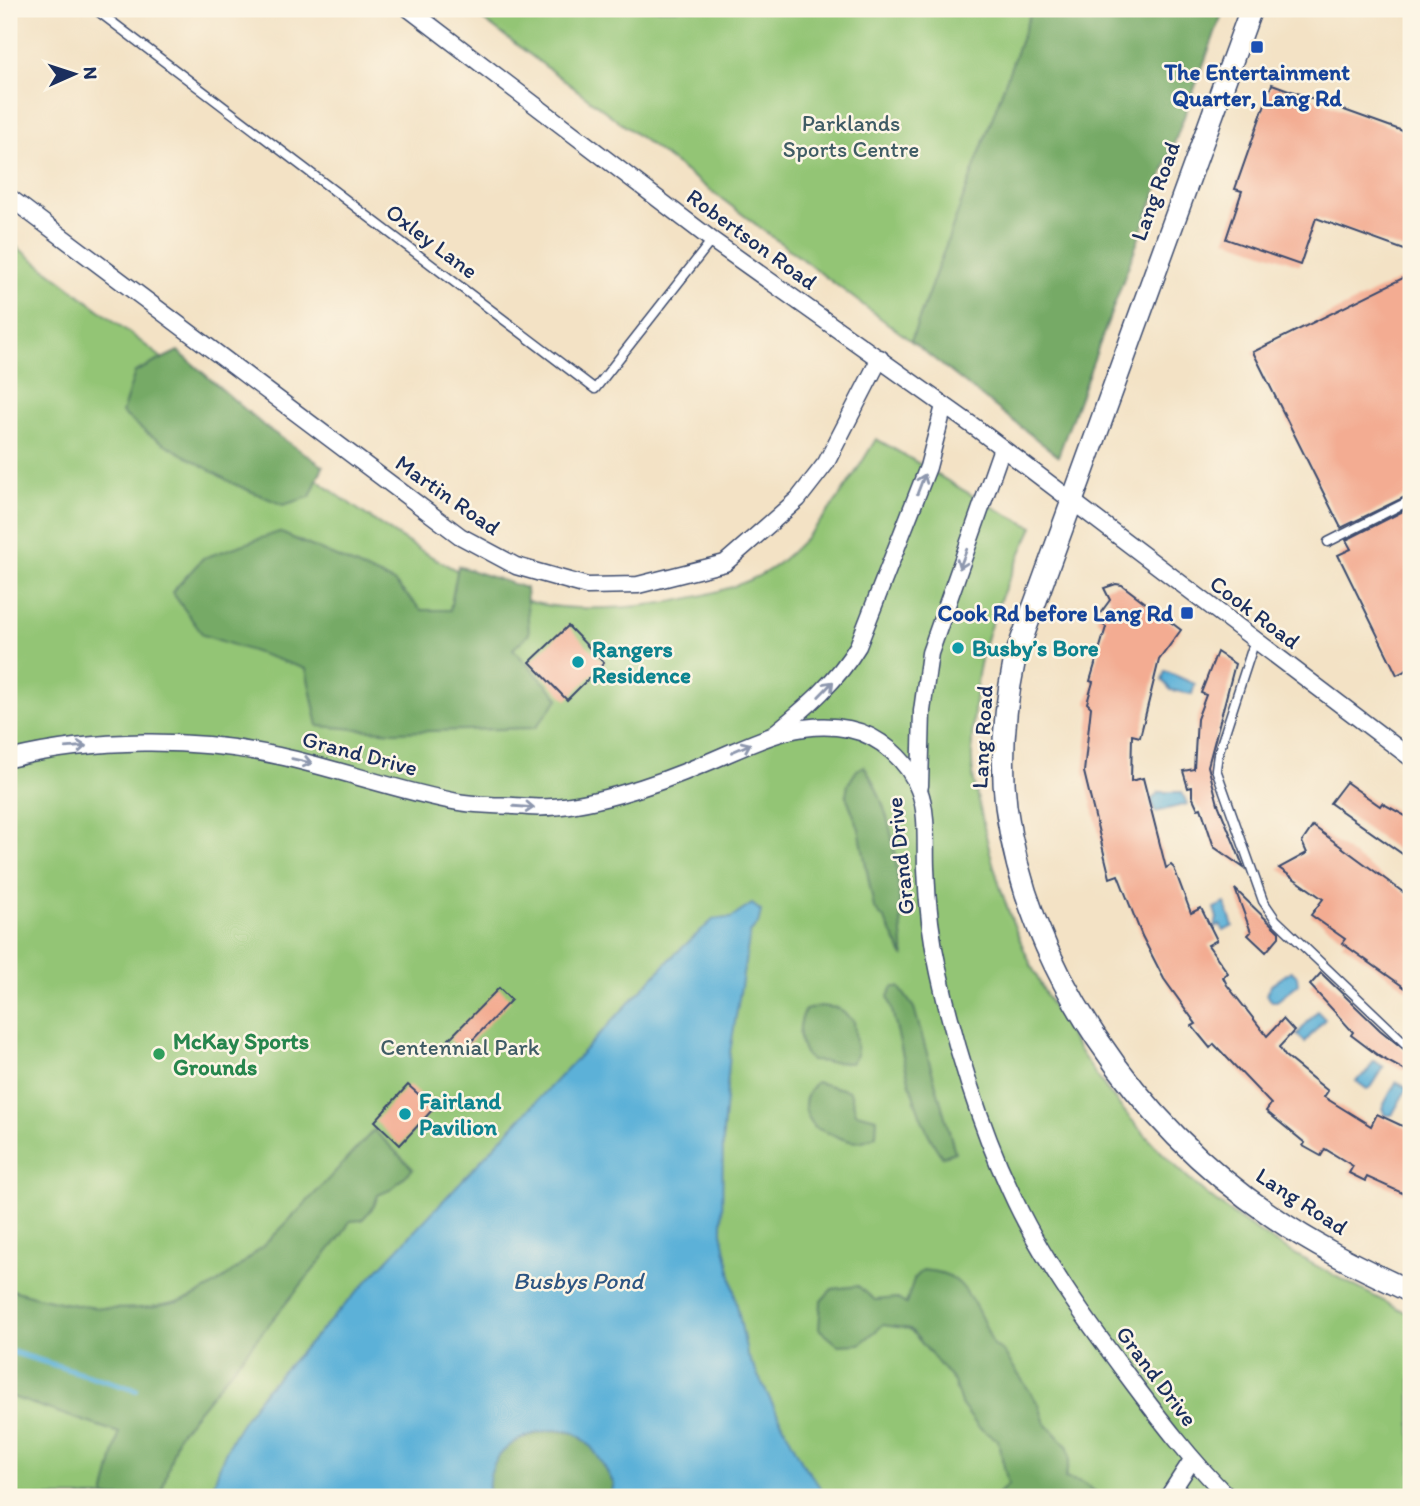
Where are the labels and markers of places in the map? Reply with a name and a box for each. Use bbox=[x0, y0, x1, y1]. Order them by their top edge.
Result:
marker: The Entertainment Quarter, Lang Rd bbox=[1249, 39, 1265, 55]
place label: The Entertainment Quarter, Lang Rd bbox=[1163, 58, 1350, 112]
place label: Cook Rd before Lang Rd bbox=[937, 599, 1174, 627]
marker: Cook Rd before Lang Rd bbox=[1179, 605, 1195, 621]
place label: Busby’s Bore bbox=[972, 634, 1099, 662]
place label: Rangers Residence bbox=[592, 635, 691, 689]
marker: Busby’s Bore bbox=[950, 640, 966, 656]
marker: Rangers Residence bbox=[570, 654, 586, 670]
place label: McKay Sports Grounds bbox=[173, 1027, 309, 1081]
marker: McKay Sports Grounds bbox=[151, 1046, 167, 1062]
place label: Fairland Pavilion bbox=[419, 1087, 502, 1141]
marker: Fairland Pavilion bbox=[397, 1106, 413, 1122]

